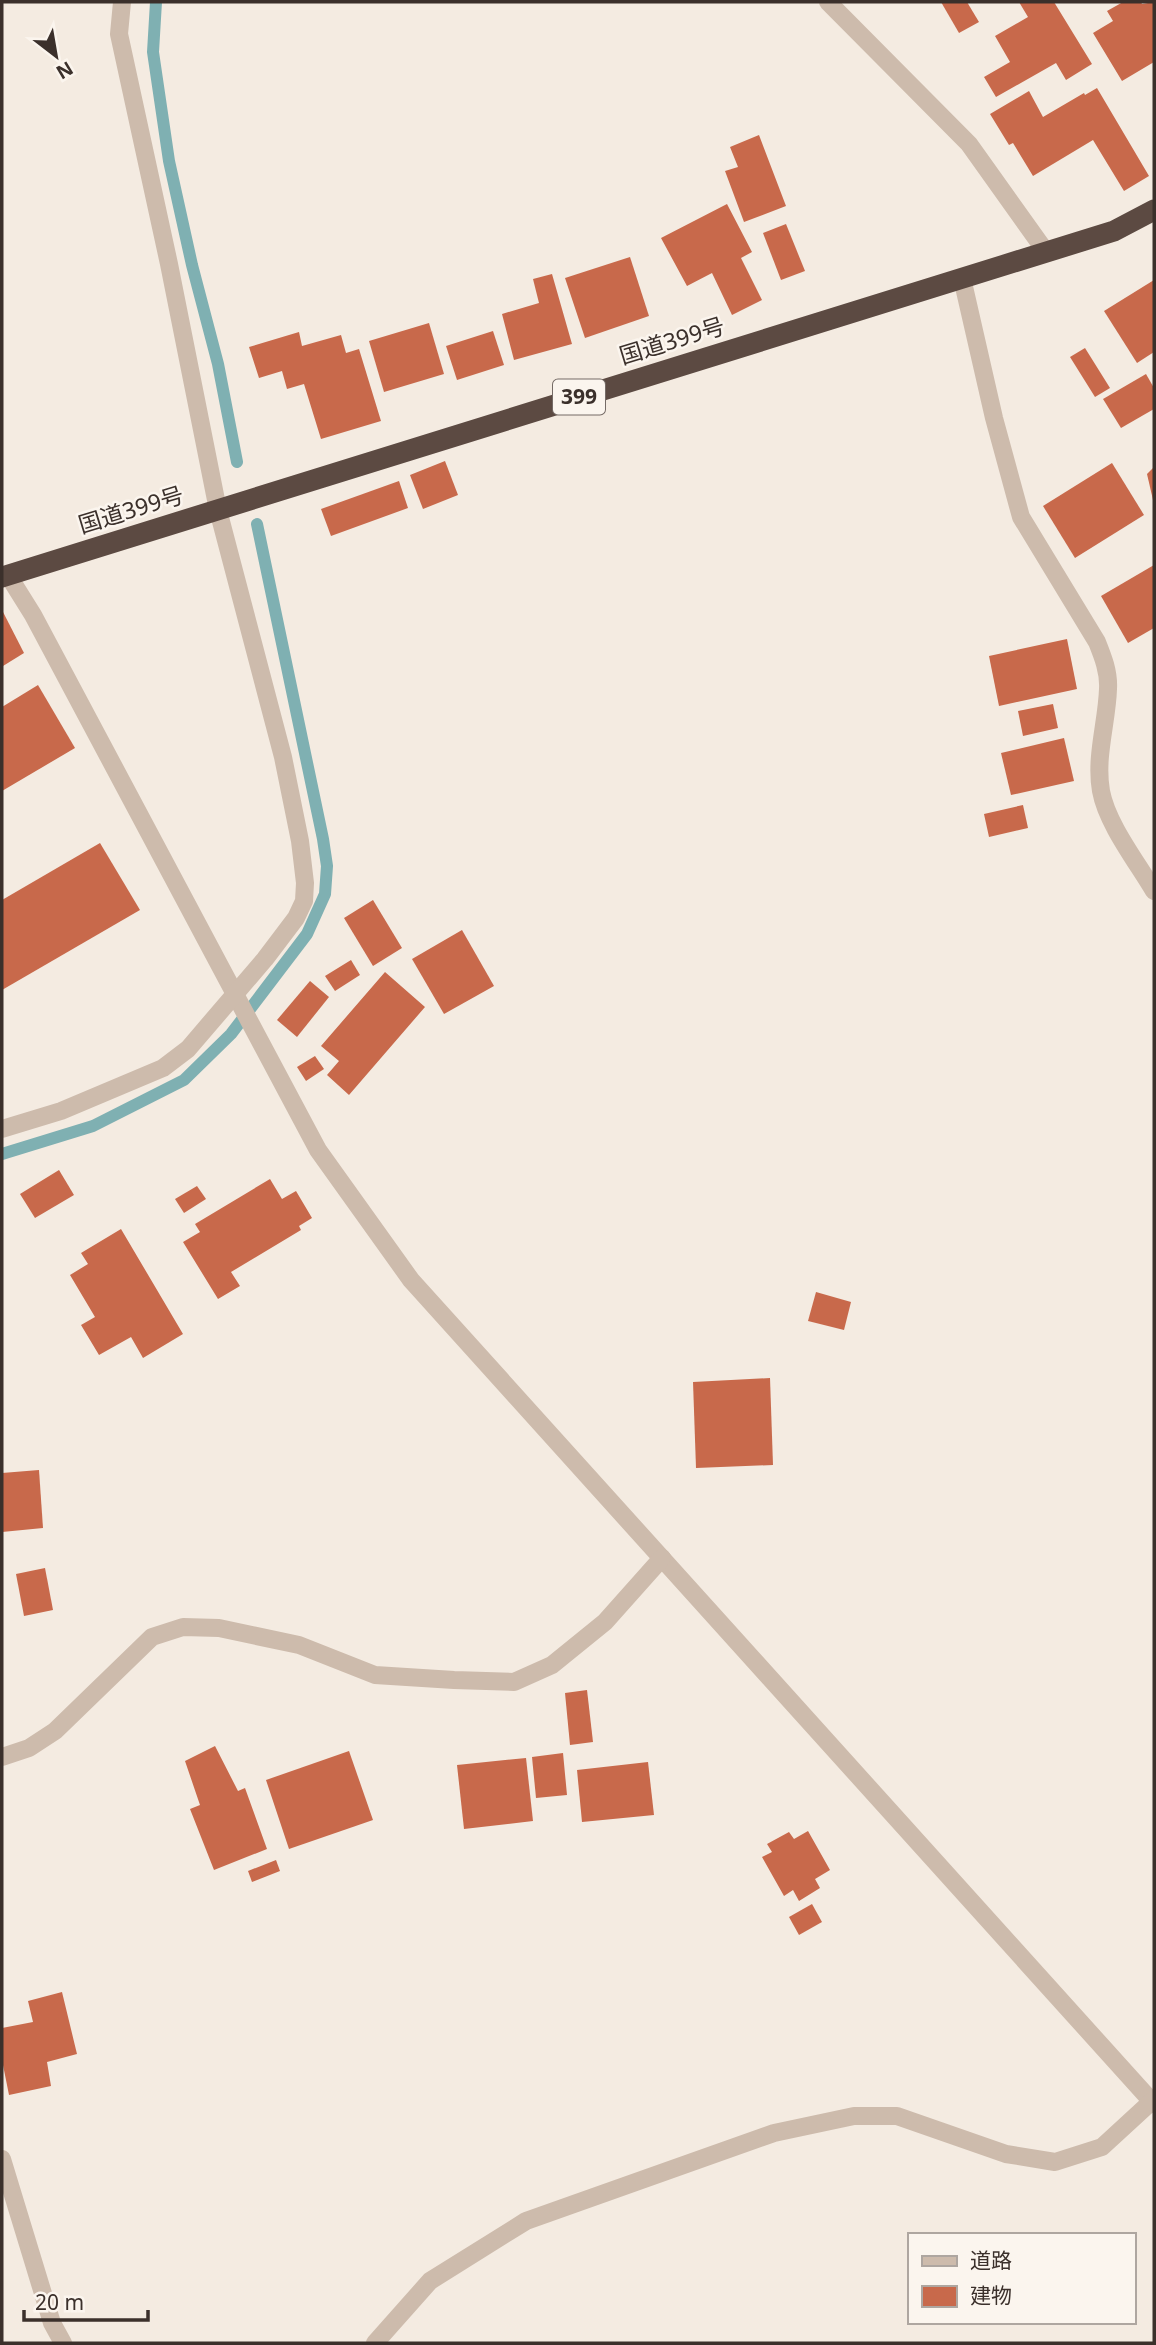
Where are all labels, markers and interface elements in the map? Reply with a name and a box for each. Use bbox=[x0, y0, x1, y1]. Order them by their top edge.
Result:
north arrow bbox=[21, 21, 91, 91]
text: N bbox=[51, 55, 78, 86]
street label: 国道399号 bbox=[615, 309, 728, 371]
road number: 399 bbox=[553, 380, 605, 414]
street label: 国道399号 bbox=[74, 478, 187, 540]
legend bbox=[908, 2233, 1135, 2324]
text: 道路 bbox=[970, 2246, 1012, 2274]
scale bar bbox=[24, 2278, 149, 2322]
text: 建物 bbox=[970, 2281, 1012, 2309]
text: 20 m bbox=[35, 2288, 84, 2316]

